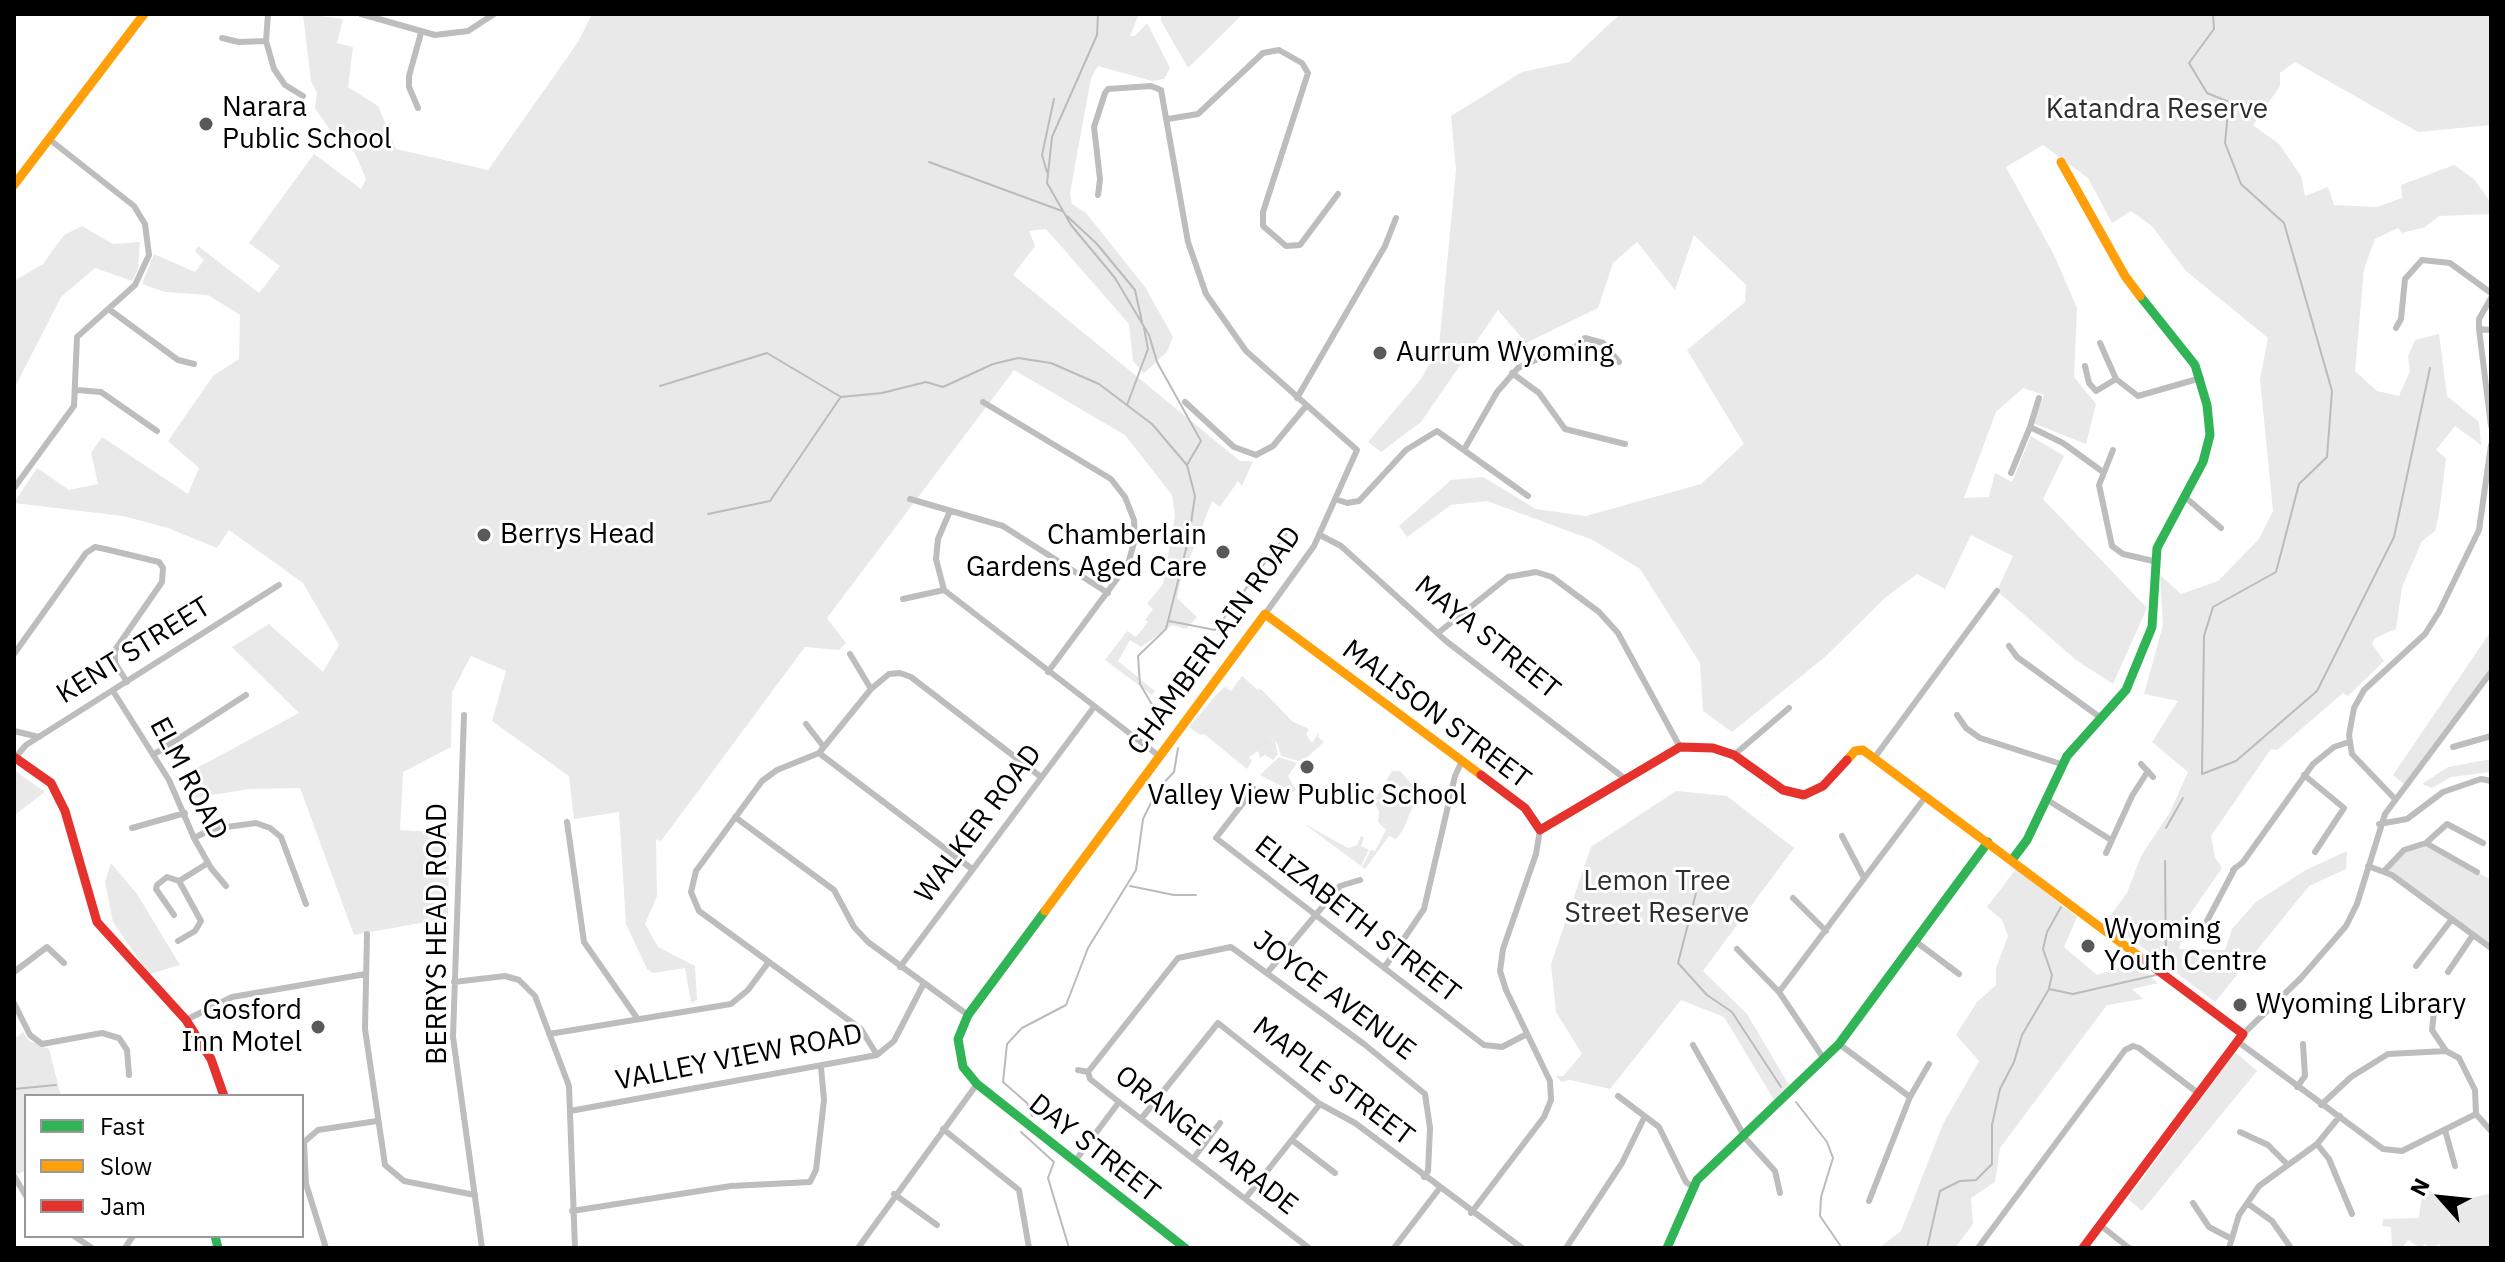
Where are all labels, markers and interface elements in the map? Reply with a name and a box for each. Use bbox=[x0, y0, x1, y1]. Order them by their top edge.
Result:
place label: Narara Public School bbox=[222, 91, 392, 157]
park label: Katandra Reserve bbox=[2046, 93, 2268, 127]
marker: Narara Public School bbox=[197, 115, 215, 133]
place label: Aurrum Wyoming bbox=[1396, 336, 1614, 370]
marker: Aurrum Wyoming bbox=[1371, 344, 1389, 362]
place label: Berrys Head bbox=[500, 518, 655, 552]
place label: Chamberlain Gardens Aged Care bbox=[966, 519, 1207, 585]
street label: CHAMBERLAIN ROAD bbox=[1121, 520, 1309, 762]
marker: Berrys Head bbox=[475, 526, 493, 544]
marker: Chamberlain Gardens Aged Care bbox=[1214, 543, 1232, 561]
street label: MAYA STREET bbox=[1408, 569, 1566, 707]
street label: KENT STREET bbox=[51, 590, 217, 712]
street label: MALISON STREET bbox=[1335, 633, 1537, 797]
street label: ELM ROAD bbox=[142, 712, 234, 846]
street label: WALKER ROAD bbox=[909, 738, 1049, 910]
marker: Valley View Public School bbox=[1298, 758, 1316, 776]
place label: Valley View Public School bbox=[1147, 779, 1467, 813]
street label: BERRYS HEAD ROAD bbox=[421, 803, 455, 1065]
street label: ELIZABETH STREET bbox=[1248, 829, 1466, 1011]
park label: Lemon Tree Street Reserve bbox=[1565, 865, 1749, 931]
place label: Wyoming Youth Centre bbox=[2104, 913, 2267, 979]
street label: JOYCE AVENUE bbox=[1246, 924, 1422, 1068]
marker: Wyoming Youth Centre bbox=[2079, 937, 2097, 955]
place label: Wyoming Library bbox=[2256, 988, 2466, 1022]
place label: Gosford Inn Motel bbox=[181, 994, 302, 1060]
marker: Wyoming Library bbox=[2231, 996, 2249, 1014]
street label: MAPLE STREET bbox=[1246, 1010, 1420, 1154]
marker: Gosford Inn Motel bbox=[309, 1018, 327, 1036]
street label: VALLEY VIEW ROAD bbox=[613, 1018, 865, 1098]
street label: ORANGE PARADE bbox=[1108, 1059, 1304, 1223]
street label: DAY STREET bbox=[1022, 1088, 1166, 1210]
legend bbox=[24, 1094, 304, 1238]
text: Fast bbox=[100, 1110, 145, 1142]
text: Slow bbox=[100, 1150, 152, 1182]
north arrow bbox=[2401, 1158, 2481, 1238]
text: N bbox=[2403, 1173, 2436, 1201]
text: Jam bbox=[100, 1190, 146, 1222]

